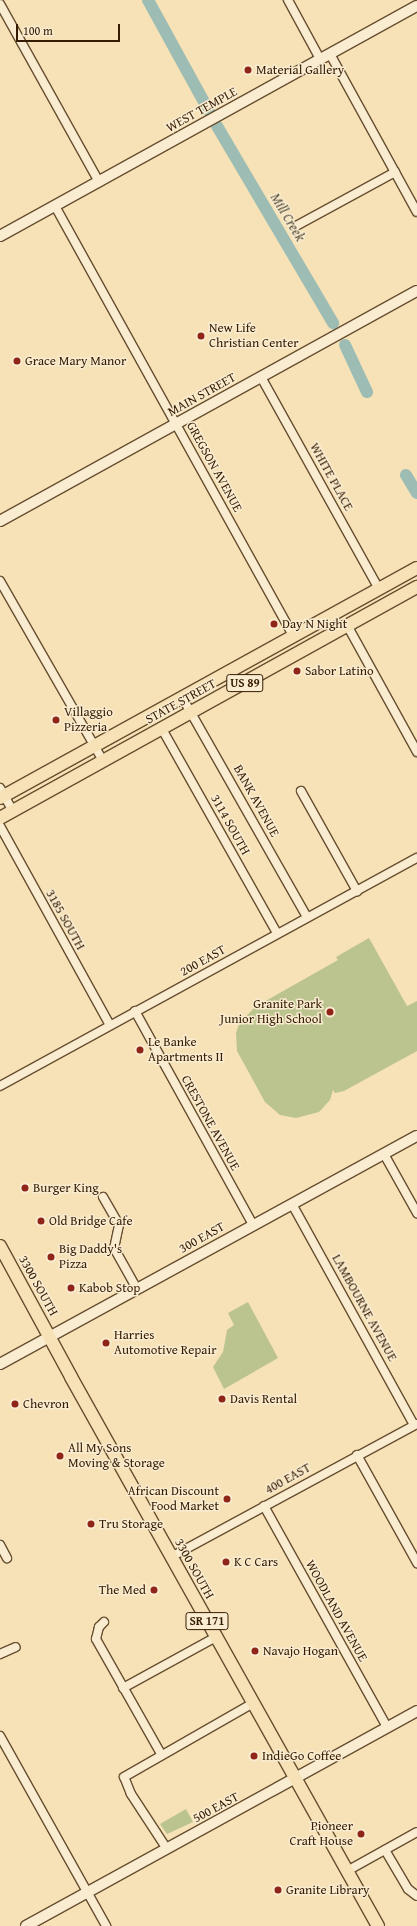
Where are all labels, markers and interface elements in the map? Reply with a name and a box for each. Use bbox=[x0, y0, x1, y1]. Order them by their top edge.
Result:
scale bar bbox=[18, 16, 122, 42]
text: 100 m bbox=[23, 22, 53, 39]
place label: Material Gallery bbox=[256, 62, 344, 78]
marker: Material Gallery bbox=[243, 65, 253, 75]
street label: WEST TEMPLE bbox=[164, 84, 240, 136]
water label: Mill Creek bbox=[267, 190, 309, 244]
place label: New Life Christian Center bbox=[209, 321, 299, 352]
marker: New Life Christian Center bbox=[196, 331, 206, 341]
place label: Grace Mary Manor bbox=[25, 353, 126, 369]
marker: Grace Mary Manor bbox=[12, 356, 22, 366]
street label: MAIN STREET bbox=[165, 370, 239, 420]
street label: GREGSON AVENUE bbox=[183, 419, 245, 515]
street label: WHITE PLACE bbox=[306, 440, 356, 514]
place label: Day N Night bbox=[282, 616, 347, 632]
marker: Day N Night bbox=[269, 619, 279, 629]
place label: Sabor Latino bbox=[305, 663, 374, 679]
marker: Sabor Latino bbox=[292, 666, 302, 676]
road number: US 89 bbox=[226, 673, 264, 693]
street label: STATE STREET bbox=[143, 676, 219, 728]
place label: Villaggio Pizzeria bbox=[64, 705, 113, 736]
marker: Villaggio Pizzeria bbox=[51, 715, 61, 725]
street label: BANK AVENUE bbox=[230, 762, 282, 840]
street label: 3114 SOUTH bbox=[207, 792, 253, 858]
street label: 3185 SOUTH bbox=[42, 887, 88, 953]
street label: 200 EAST bbox=[177, 942, 229, 980]
place label: Granite Park Junior High School bbox=[220, 997, 322, 1028]
marker: Granite Park Junior High School bbox=[325, 1007, 335, 1017]
place label: Le Banke Apartments II bbox=[148, 1035, 224, 1066]
marker: Le Banke Apartments II bbox=[135, 1045, 145, 1055]
street label: CRESTONE AVENUE bbox=[177, 1073, 243, 1173]
place label: Burger King bbox=[33, 1180, 99, 1196]
marker: Burger King bbox=[20, 1183, 30, 1193]
place label: Old Bridge Cafe bbox=[49, 1213, 133, 1229]
marker: Old Bridge Cafe bbox=[36, 1216, 46, 1226]
street label: 300 EAST bbox=[176, 1219, 228, 1257]
place label: Big Daddy's Pizza bbox=[59, 1242, 122, 1273]
marker: Big Daddy's Pizza bbox=[46, 1252, 56, 1262]
street label: LAMBOURNE AVENUE bbox=[328, 1252, 400, 1364]
street label: 3300 SOUTH bbox=[15, 1253, 61, 1319]
place label: Kabob Stop bbox=[79, 1280, 140, 1296]
marker: Kabob Stop bbox=[66, 1283, 76, 1293]
place label: Harries Automotive Repair bbox=[114, 1328, 217, 1359]
marker: Harries Automotive Repair bbox=[101, 1338, 111, 1348]
place label: Davis Rental bbox=[230, 1391, 297, 1407]
marker: Davis Rental bbox=[217, 1394, 227, 1404]
place label: Chevron bbox=[23, 1396, 69, 1412]
marker: Chevron bbox=[10, 1399, 20, 1409]
place label: All My Sons Moving & Storage bbox=[68, 1441, 165, 1472]
marker: All My Sons Moving & Storage bbox=[55, 1451, 65, 1461]
street label: 400 EAST bbox=[262, 1460, 314, 1498]
place label: African Discount Food Market bbox=[128, 1484, 219, 1515]
marker: African Discount Food Market bbox=[222, 1494, 232, 1504]
place label: Tru Storage bbox=[99, 1516, 163, 1532]
marker: Tru Storage bbox=[86, 1519, 96, 1529]
street label: 3300 SOUTH bbox=[171, 1536, 217, 1602]
place label: K C Cars bbox=[234, 1554, 278, 1570]
marker: K C Cars bbox=[221, 1557, 231, 1567]
street label: WOODLAND AVENUE bbox=[302, 1558, 370, 1664]
place label: The Med bbox=[99, 1582, 146, 1598]
marker: The Med bbox=[149, 1585, 159, 1595]
road number: SR 171 bbox=[185, 1611, 229, 1631]
place label: Navajo Hogan bbox=[263, 1643, 338, 1659]
marker: Navajo Hogan bbox=[250, 1646, 260, 1656]
place label: IndieGo Coffee bbox=[262, 1748, 341, 1764]
marker: IndieGo Coffee bbox=[249, 1751, 259, 1761]
street label: 500 EAST bbox=[190, 1789, 242, 1827]
place label: Pioneer Craft House bbox=[289, 1819, 353, 1850]
marker: Pioneer Craft House bbox=[356, 1829, 366, 1839]
place label: Granite Library bbox=[286, 1882, 369, 1898]
marker: Granite Library bbox=[273, 1885, 283, 1895]

